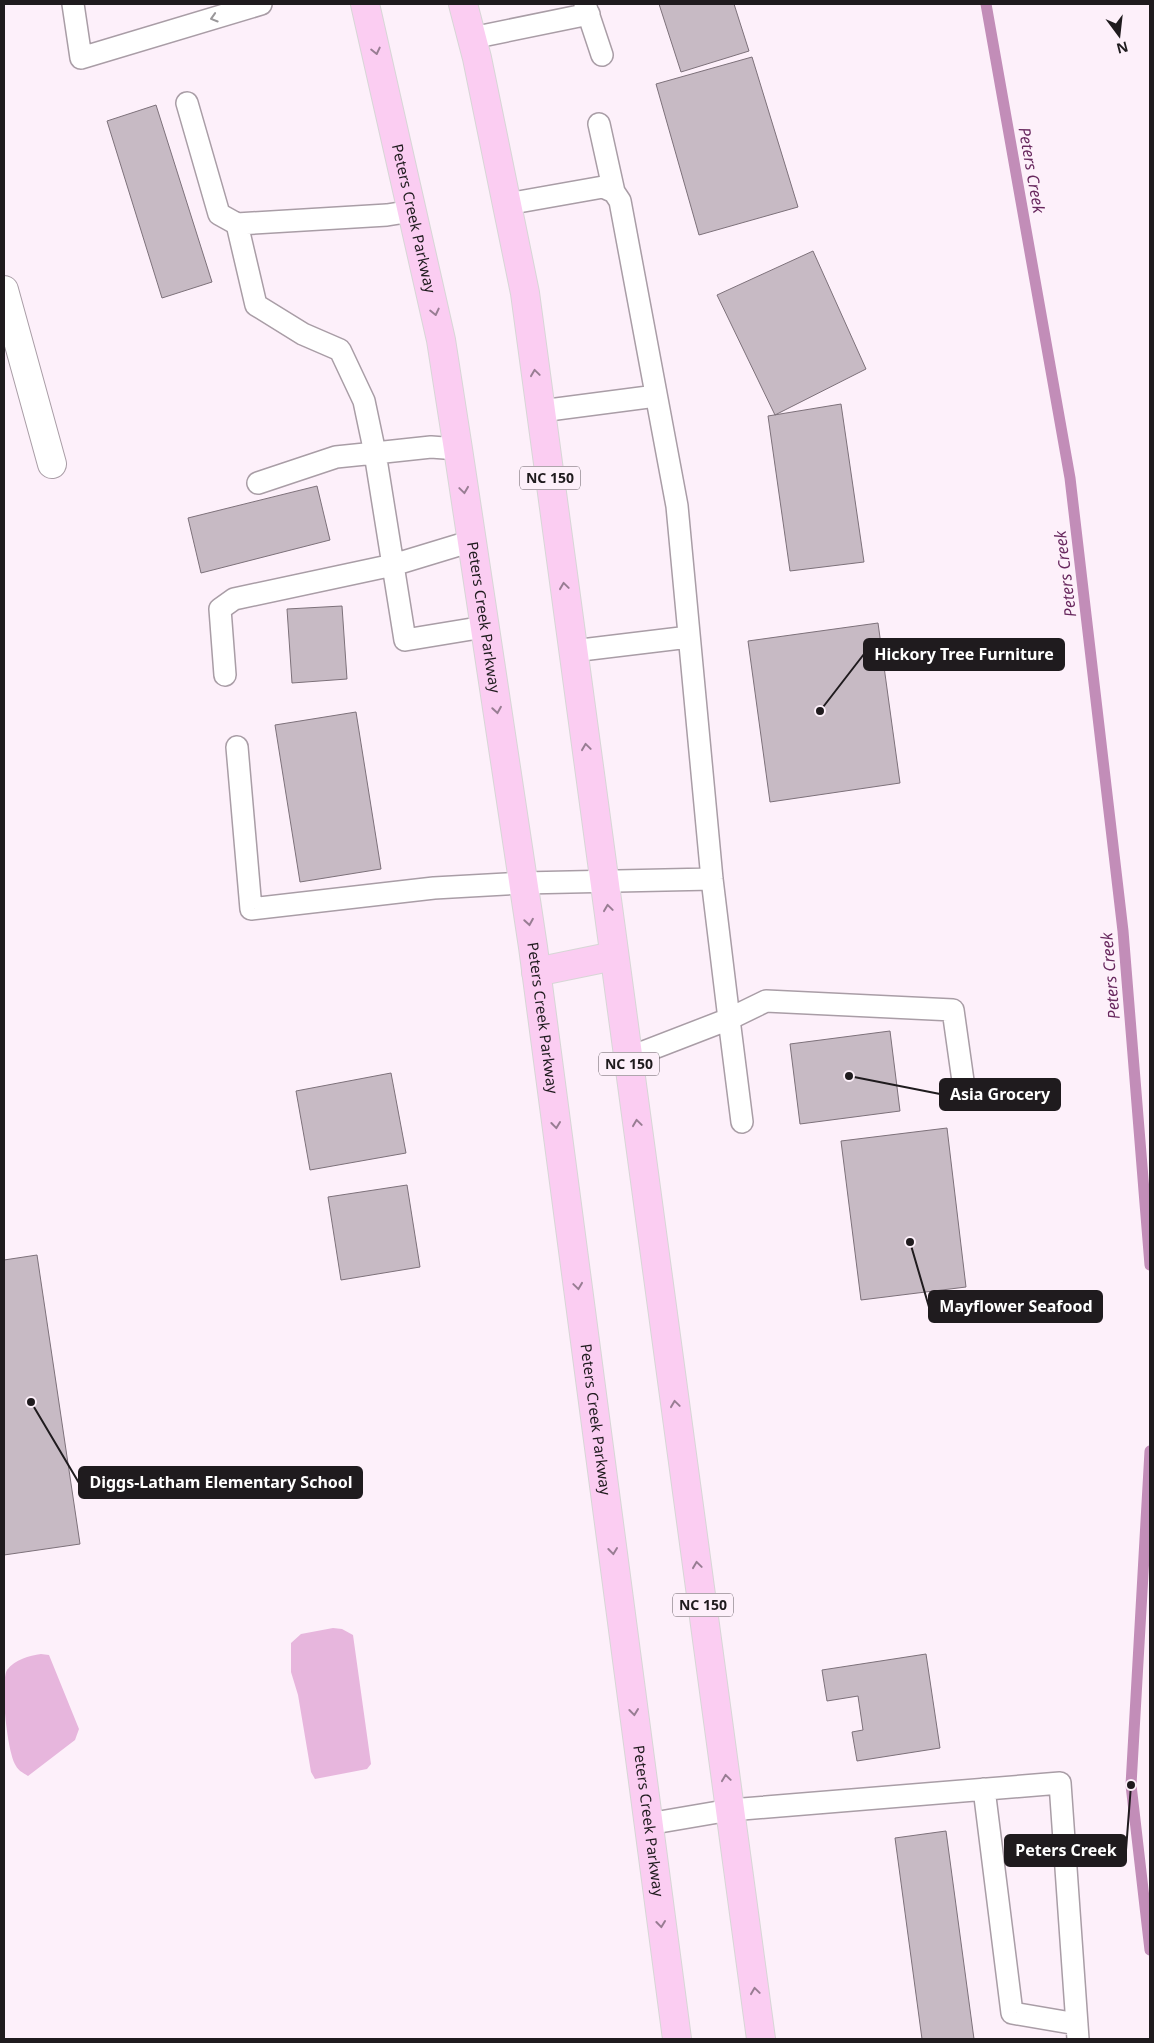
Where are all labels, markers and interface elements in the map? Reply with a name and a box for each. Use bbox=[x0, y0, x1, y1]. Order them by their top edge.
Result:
north arrow bbox=[1094, 10, 1144, 60]
one-way arrow bbox=[211, 12, 219, 22]
text: N bbox=[1115, 37, 1130, 59]
one-way arrow bbox=[370, 47, 381, 56]
water label: Peters Creek bbox=[1014, 125, 1051, 216]
street label: Peters Creek Parkway bbox=[388, 142, 441, 295]
one-way arrow bbox=[429, 308, 440, 317]
one-way arrow bbox=[531, 369, 541, 377]
road number: NC 150 bbox=[520, 466, 580, 489]
one-way arrow bbox=[458, 486, 469, 494]
water label: Peters Creek bbox=[1049, 528, 1081, 619]
street label: Peters Creek Parkway bbox=[463, 540, 506, 694]
one-way arrow bbox=[559, 582, 570, 590]
callout: Hickory Tree Furniture bbox=[864, 639, 1064, 670]
text: Hickory Tree Furniture bbox=[874, 643, 1054, 665]
one-way arrow bbox=[491, 706, 502, 714]
one-way arrow bbox=[581, 743, 592, 751]
one-way arrow bbox=[603, 904, 614, 912]
one-way arrow bbox=[524, 918, 534, 926]
water label: Peters Creek bbox=[1095, 931, 1125, 1020]
street label: Peters Creek Parkway bbox=[523, 941, 563, 1095]
road number: NC 150 bbox=[599, 1052, 659, 1076]
callout: Asia Grocery bbox=[940, 1079, 1060, 1110]
text: Asia Grocery bbox=[950, 1083, 1051, 1105]
one-way arrow bbox=[632, 1118, 643, 1126]
one-way arrow bbox=[551, 1120, 561, 1129]
one-way arrow bbox=[572, 1282, 582, 1290]
callout: Mayflower Seafood bbox=[929, 1291, 1102, 1322]
text: Mayflower Seafood bbox=[939, 1295, 1093, 1317]
street label: Peters Creek Parkway bbox=[576, 1342, 616, 1497]
one-way arrow bbox=[671, 1399, 681, 1408]
callout: Diggs-Latham Elementary School bbox=[79, 1467, 362, 1498]
text: Diggs-Latham Elementary School bbox=[89, 1471, 353, 1493]
one-way arrow bbox=[607, 1546, 617, 1555]
one-way arrow bbox=[692, 1561, 703, 1569]
road number: NC 150 bbox=[673, 1594, 733, 1616]
one-way arrow bbox=[628, 1707, 638, 1716]
street label: Peters Creek Parkway bbox=[629, 1744, 669, 1898]
one-way arrow bbox=[721, 1774, 732, 1782]
callout: Peters Creek bbox=[1005, 1835, 1126, 1866]
text: Peters Creek bbox=[1015, 1839, 1117, 1861]
one-way arrow bbox=[656, 1920, 666, 1929]
one-way arrow bbox=[750, 1987, 761, 1995]

